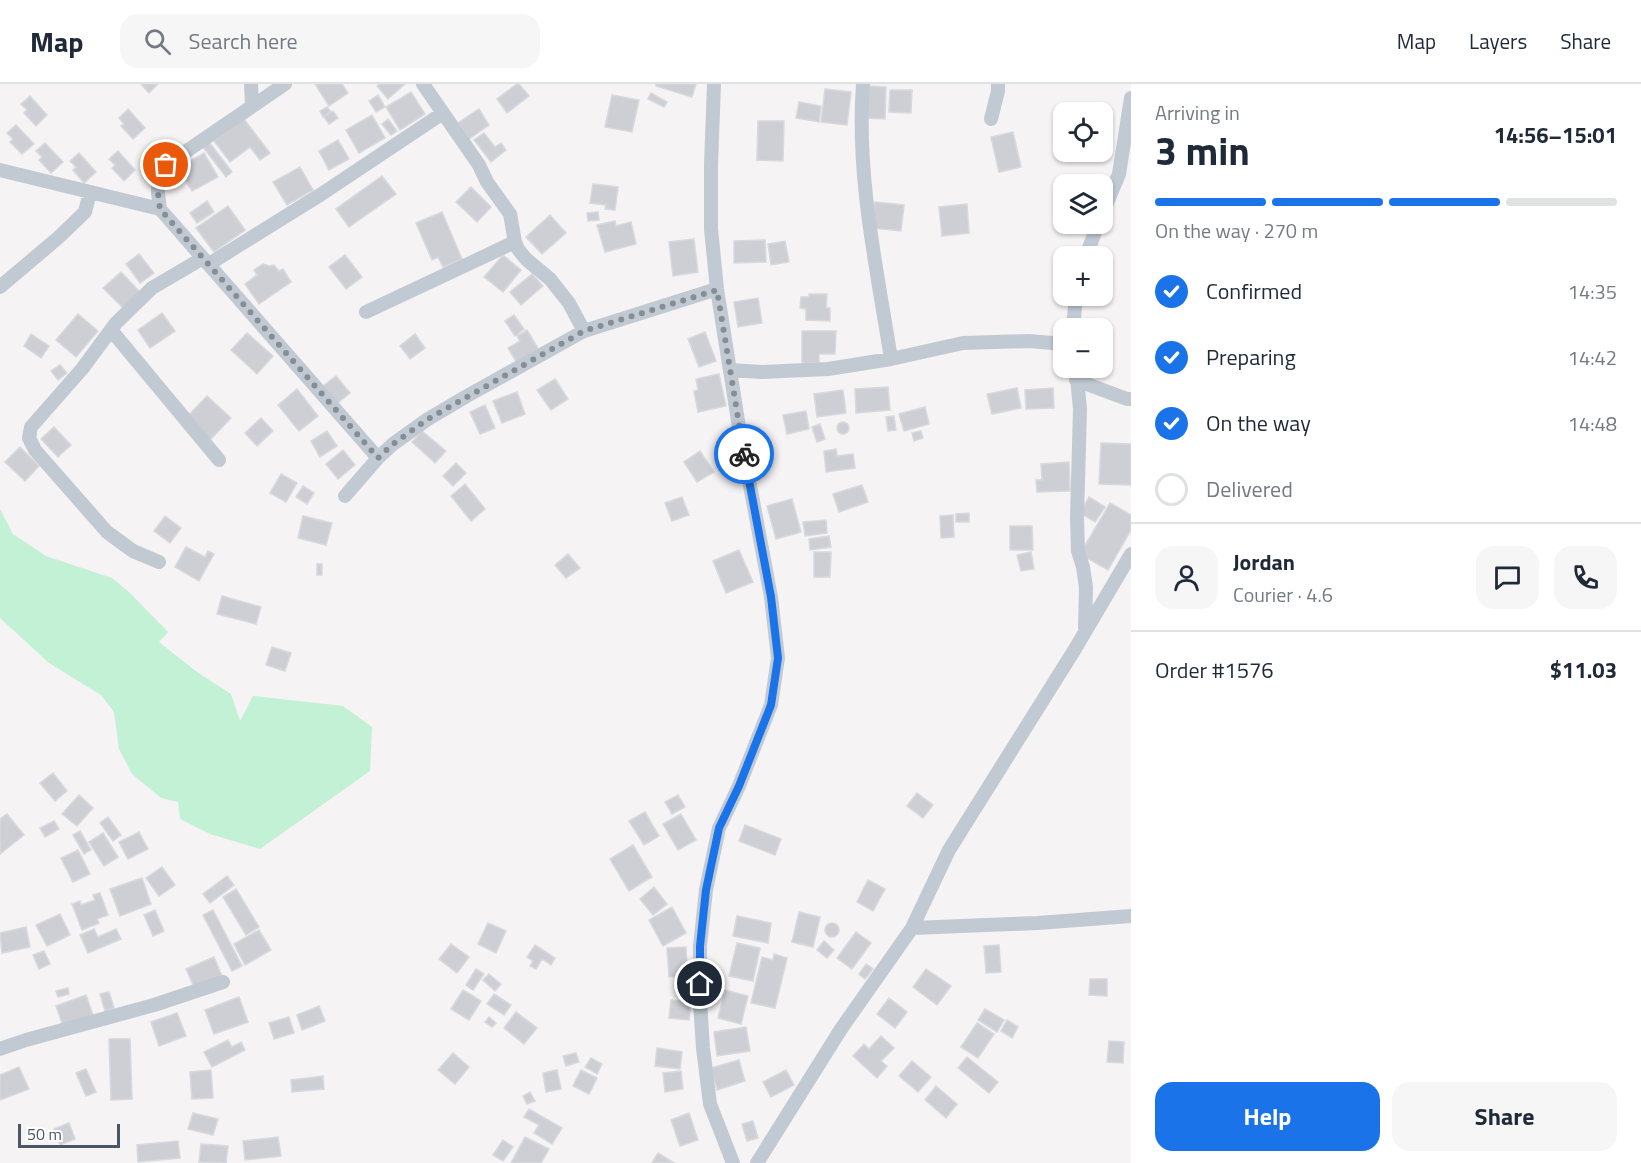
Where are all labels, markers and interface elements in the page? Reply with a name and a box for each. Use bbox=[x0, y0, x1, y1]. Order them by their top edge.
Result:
search box bbox=[120, 14, 540, 68]
text: Map bbox=[30, 20, 84, 63]
text: Search here bbox=[189, 24, 298, 58]
icon: search bbox=[141, 25, 174, 58]
text: Map bbox=[1397, 25, 1436, 57]
text: Layers bbox=[1469, 25, 1527, 57]
text: Share bbox=[1560, 25, 1611, 57]
text: Arriving in bbox=[1155, 97, 1240, 128]
map controls bbox=[1053, 102, 1113, 378]
button: locate bbox=[1053, 102, 1113, 162]
text: 14:56–15:01 bbox=[1494, 118, 1617, 152]
text: 3 min bbox=[1155, 121, 1250, 180]
pin bbox=[140, 139, 191, 190]
icon: bag bbox=[149, 148, 182, 181]
button: layers bbox=[1053, 174, 1113, 234]
text: On the way · 270 m bbox=[1155, 215, 1318, 246]
button: + bbox=[1053, 246, 1113, 306]
text: Confirmed bbox=[1206, 274, 1302, 308]
icon: check bbox=[1155, 275, 1188, 308]
text: 14:35 bbox=[1568, 276, 1617, 307]
button: − bbox=[1053, 318, 1113, 378]
text: Preparing bbox=[1206, 340, 1296, 374]
icon: check bbox=[1155, 341, 1188, 374]
text: 14:42 bbox=[1568, 342, 1617, 373]
text: On the way bbox=[1206, 406, 1311, 440]
icon: check bbox=[1155, 407, 1188, 440]
text: 14:48 bbox=[1568, 408, 1617, 439]
courier bbox=[714, 424, 774, 484]
icon: bike bbox=[728, 438, 761, 471]
text: Delivered bbox=[1206, 472, 1293, 506]
text: Jordan bbox=[1233, 545, 1295, 579]
button: person bbox=[1155, 546, 1218, 609]
button: chat bbox=[1476, 546, 1539, 609]
button: phone bbox=[1554, 546, 1617, 609]
text: Courier · 4.6 bbox=[1233, 579, 1333, 610]
text: Order #1576 bbox=[1155, 653, 1274, 687]
text: $11.03 bbox=[1550, 653, 1617, 687]
pin bbox=[674, 958, 725, 1009]
icon: home bbox=[683, 967, 716, 1000]
button: Help bbox=[1155, 1082, 1380, 1151]
button: Share bbox=[1392, 1082, 1617, 1151]
scale bar bbox=[18, 1121, 120, 1148]
text: 50 m bbox=[27, 1122, 62, 1146]

